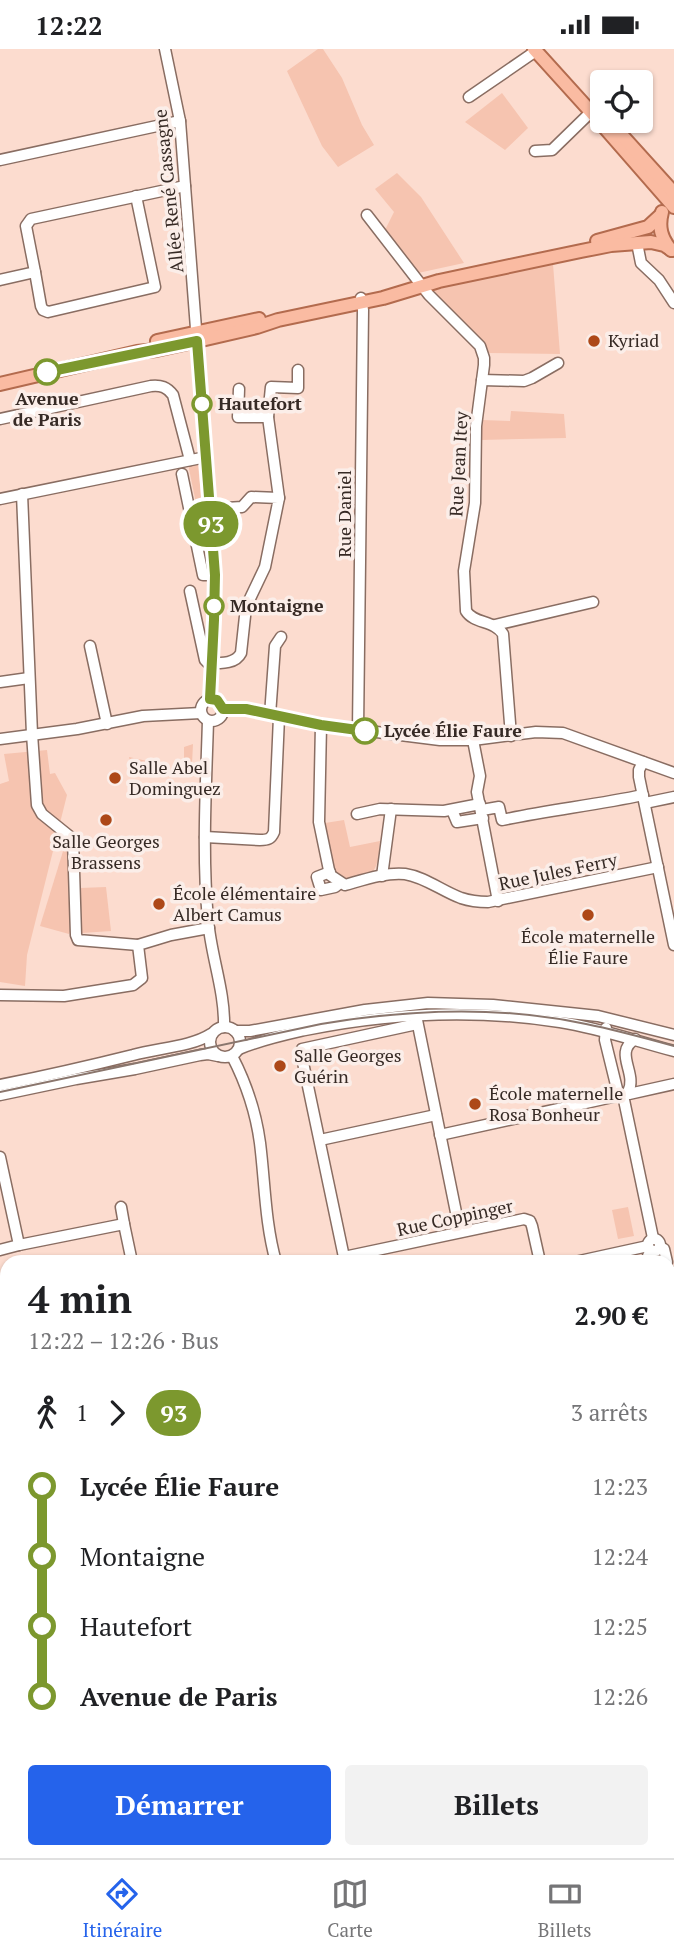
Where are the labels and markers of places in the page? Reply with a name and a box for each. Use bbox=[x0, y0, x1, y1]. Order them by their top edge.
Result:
place label: Kyriad bbox=[608, 328, 659, 352]
marker: Kyriad bbox=[586, 333, 602, 349]
marker: Avenue de Paris bbox=[34, 359, 60, 385]
place label: Avenue de Paris bbox=[13, 386, 81, 431]
place label: Hautefort bbox=[218, 391, 302, 415]
marker: Hautefort bbox=[192, 394, 212, 414]
place label: Montaigne bbox=[230, 593, 324, 617]
marker: Montaigne bbox=[204, 596, 224, 616]
marker: Lycée Élie Faure bbox=[352, 718, 378, 744]
place label: Lycée Élie Faure bbox=[384, 718, 522, 742]
place label: Salle Abel Dominguez bbox=[129, 755, 221, 800]
marker: Salle Abel Dominguez bbox=[107, 770, 123, 786]
marker: Salle Georges Brassens bbox=[98, 812, 114, 828]
place label: Salle Georges Brassens bbox=[52, 829, 160, 874]
place label: École élémentaire Albert Camus bbox=[173, 881, 316, 926]
marker: École élémentaire Albert Camus bbox=[151, 896, 167, 912]
marker: École maternelle Élie Faure bbox=[580, 907, 596, 923]
place label: École maternelle Élie Faure bbox=[521, 924, 655, 969]
place label: Salle Georges Guérin bbox=[294, 1043, 402, 1088]
marker: Salle Georges Guérin bbox=[272, 1058, 288, 1074]
place label: École maternelle Rosa Bonheur bbox=[489, 1081, 623, 1126]
marker: École maternelle Rosa Bonheur bbox=[467, 1096, 483, 1112]

